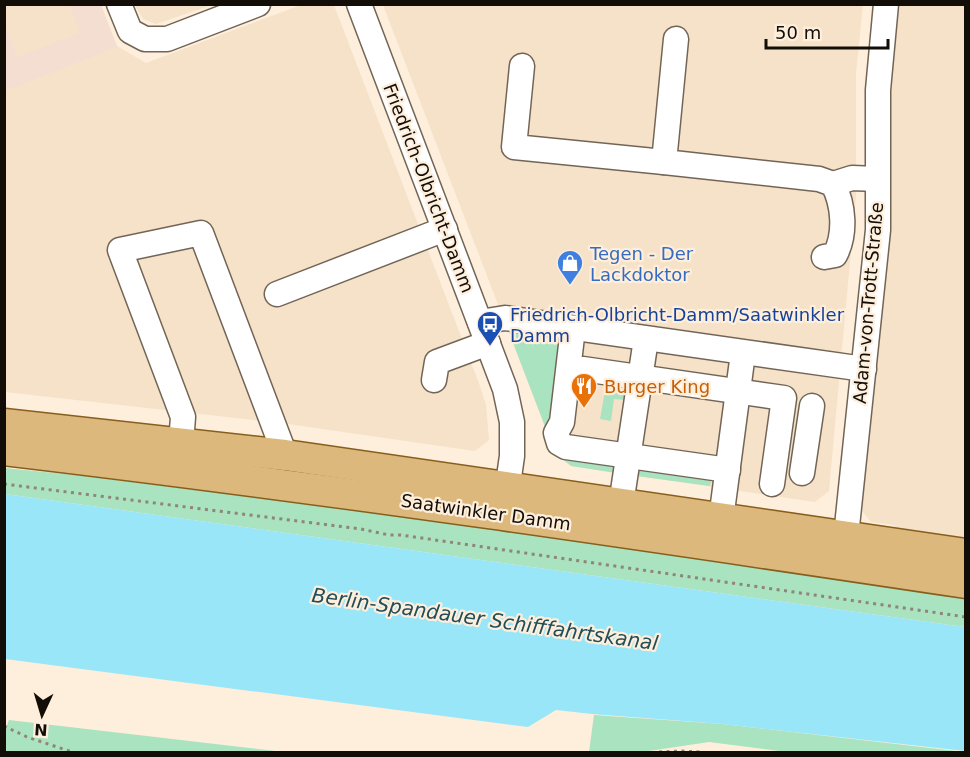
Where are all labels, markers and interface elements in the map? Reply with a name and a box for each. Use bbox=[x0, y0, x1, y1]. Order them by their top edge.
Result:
scale bar bbox=[766, 12, 888, 50]
text: 50 m bbox=[775, 22, 821, 43]
street label: Friedrich-Olbricht-Damm bbox=[379, 80, 479, 296]
street label: Adam-von-Trott-Straße bbox=[849, 201, 887, 405]
place label: Tegen - Der Lackdoktor bbox=[589, 243, 694, 285]
shop icon: Tegen - Der Lackdoktor bbox=[555, 248, 585, 286]
place label: Friedrich-Olbricht-Damm/Saatwinkler Damm bbox=[510, 304, 845, 346]
bus stop icon: Friedrich-Olbricht-Damm/Saatwinkler Damm bbox=[475, 309, 505, 347]
restaurant icon: Burger King bbox=[569, 371, 599, 409]
place label: Burger King bbox=[604, 376, 710, 397]
street label: Saatwinkler Damm bbox=[400, 490, 572, 534]
water label: Berlin-Spandauer Schifffahrtskanal bbox=[310, 583, 660, 655]
north arrow bbox=[12, 685, 72, 745]
text: N bbox=[34, 720, 48, 739]

